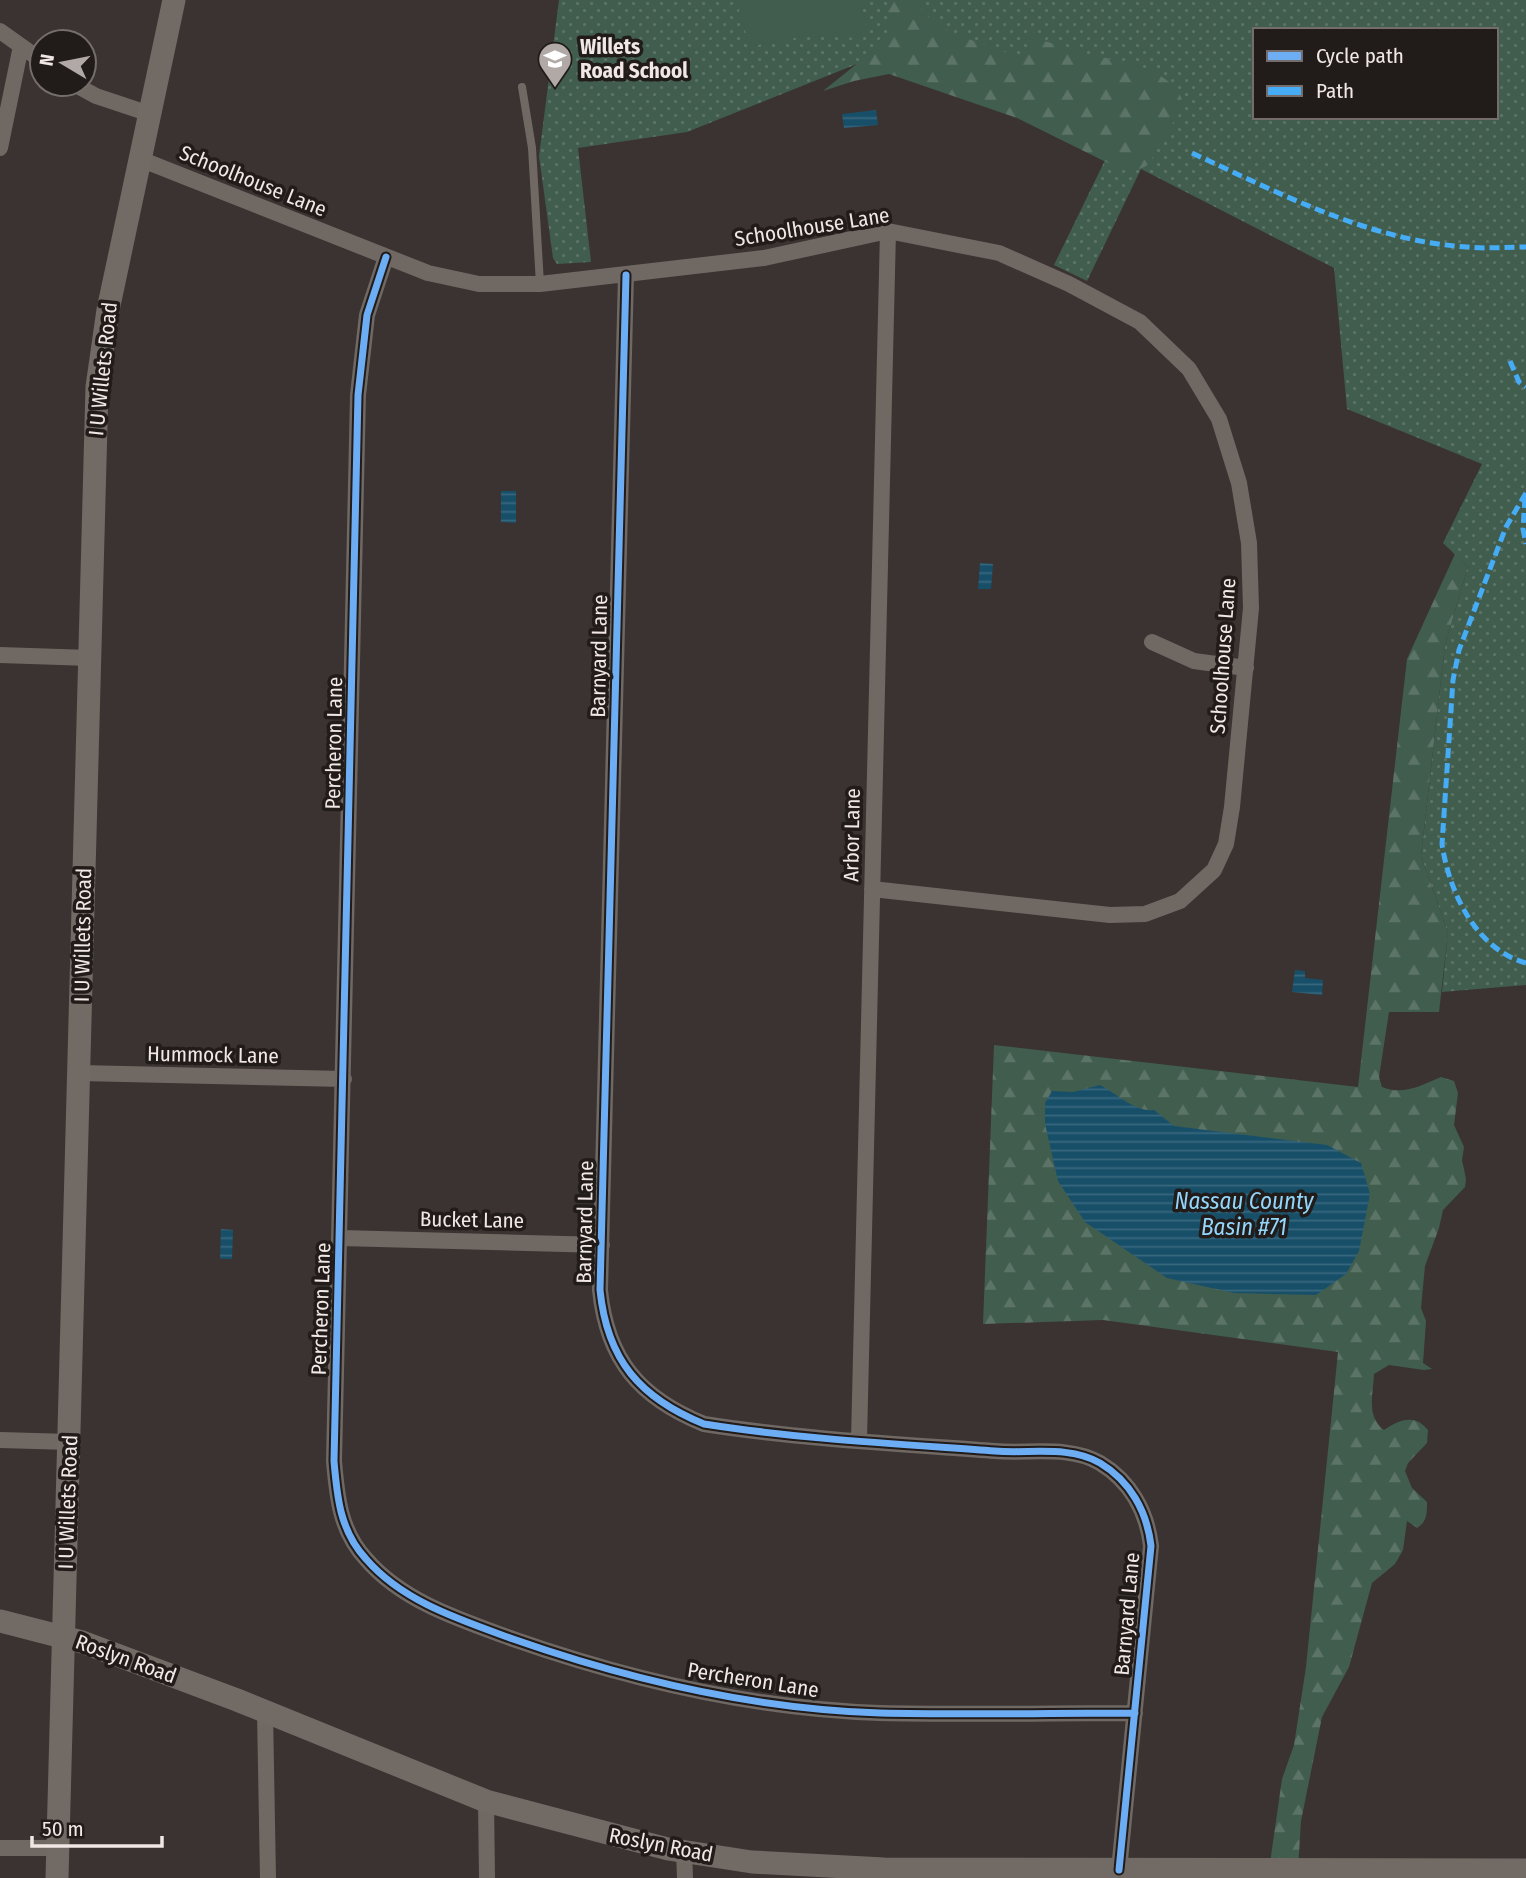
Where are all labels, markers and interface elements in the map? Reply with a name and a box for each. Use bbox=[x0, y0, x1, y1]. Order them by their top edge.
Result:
north arrow bbox=[28, 28, 98, 98]
legend bbox=[1253, 28, 1498, 119]
place label: Willets Road School bbox=[580, 34, 688, 84]
school or university icon: Willets Road School bbox=[536, 40, 574, 89]
text: Cycle path bbox=[1316, 43, 1404, 69]
text: N bbox=[34, 53, 59, 68]
text: Path bbox=[1316, 78, 1354, 104]
street label: Schoolhouse Lane bbox=[176, 140, 330, 222]
street label: Schoolhouse Lane bbox=[733, 202, 891, 252]
street label: I U Willets Road bbox=[83, 301, 123, 437]
street label: Schoolhouse Lane bbox=[1205, 577, 1241, 735]
street label: Barnyard Lane bbox=[585, 594, 613, 718]
street label: Percheron Lane bbox=[320, 676, 348, 810]
street label: Arbor Lane bbox=[838, 788, 866, 882]
street label: I U Willets Road bbox=[69, 868, 97, 1002]
street label: Hummock Lane bbox=[147, 1041, 279, 1069]
street label: Barnyard Lane bbox=[571, 1160, 599, 1284]
water label: Nassau County Basin #71 bbox=[1174, 1187, 1314, 1241]
street label: Bucket Lane bbox=[420, 1206, 524, 1234]
street label: Percheron Lane bbox=[306, 1242, 336, 1376]
street label: I U Willets Road bbox=[53, 1434, 83, 1570]
street label: Barnyard Lane bbox=[1109, 1551, 1145, 1677]
street label: Roslyn Road bbox=[72, 1629, 180, 1689]
street label: Percheron Lane bbox=[685, 1657, 821, 1703]
scale bar bbox=[32, 1804, 161, 1848]
text: 50 m bbox=[42, 1816, 84, 1842]
street label: Roslyn Road bbox=[607, 1822, 715, 1868]

